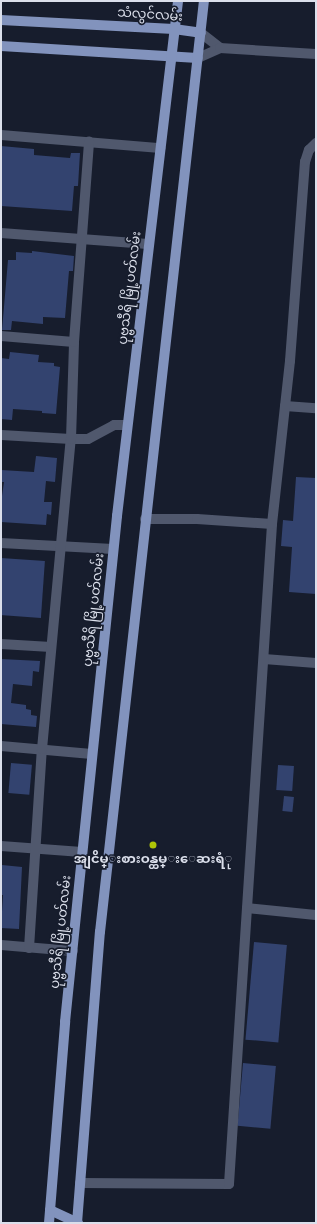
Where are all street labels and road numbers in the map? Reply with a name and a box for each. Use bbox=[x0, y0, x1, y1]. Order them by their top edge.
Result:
street label: သံလွင်လမ်း bbox=[117, 5, 183, 25]
street label: ပုဗ္ဗသီရိ မြို့ပတ်လမ်း bbox=[115, 230, 145, 346]
street label: ပုဗ္ဗသီရိ မြို့ပတ်လမ်း bbox=[80, 553, 108, 667]
street label: ပုဗ္ဗသီရိ မြို့ပတ်လမ်း bbox=[47, 875, 75, 989]

